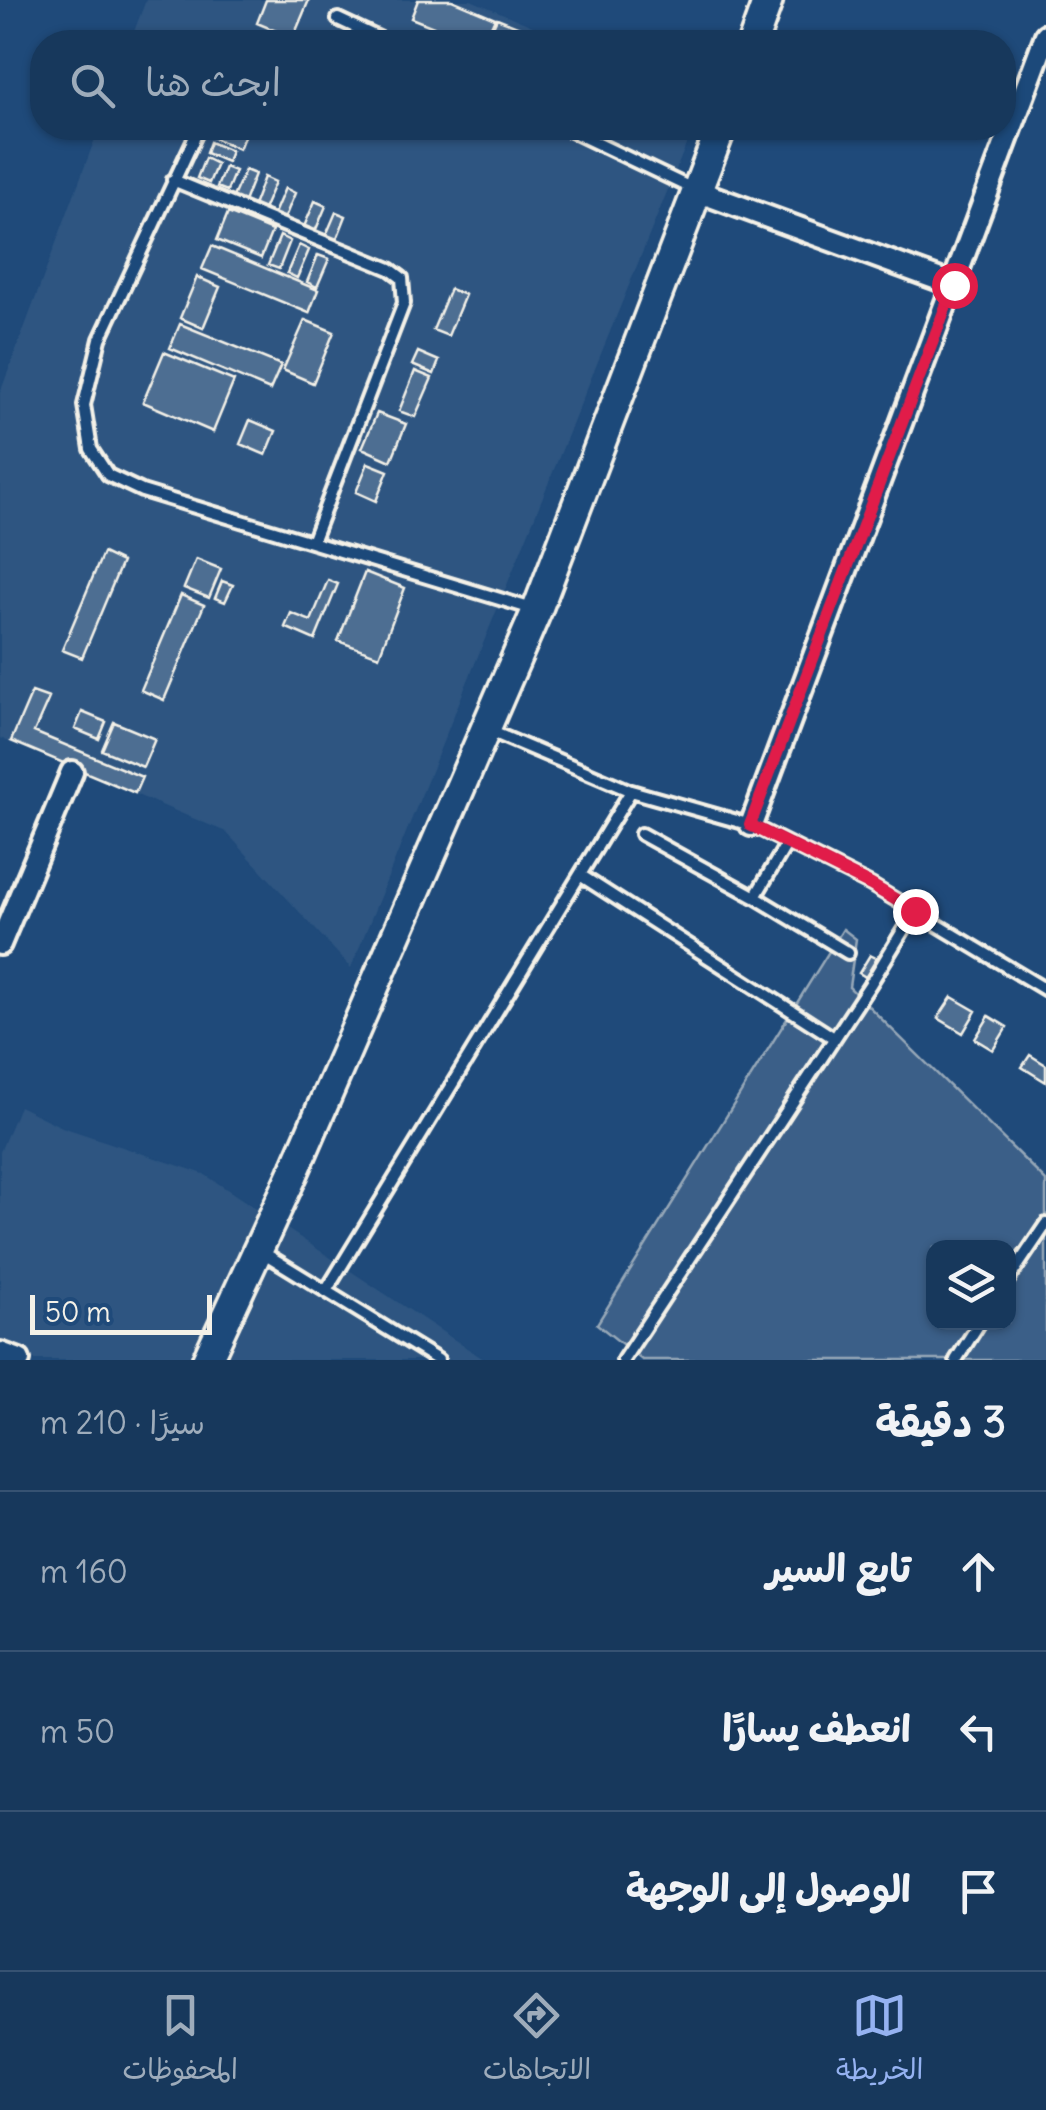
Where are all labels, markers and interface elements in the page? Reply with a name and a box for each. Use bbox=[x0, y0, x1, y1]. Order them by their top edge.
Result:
search box bbox=[30, 30, 1016, 140]
icon: search bbox=[65, 58, 120, 113]
text: ابحث هنا bbox=[145, 59, 281, 106]
route start bbox=[932, 263, 978, 309]
route end bbox=[893, 889, 939, 935]
map controls bbox=[926, 1240, 1016, 1330]
button: layers bbox=[926, 1240, 1016, 1330]
scale bar bbox=[30, 1290, 212, 1334]
text: 50 m bbox=[45, 1294, 111, 1330]
text: 3 دقيقة bbox=[875, 1396, 1006, 1448]
text: سيرًا · 210 m bbox=[40, 1402, 205, 1443]
icon: ahead bbox=[951, 1544, 1006, 1599]
text: تابع السير bbox=[767, 1545, 911, 1592]
text: 160 m bbox=[40, 1551, 128, 1592]
icon: left bbox=[951, 1704, 1006, 1759]
text: انعطف يسارًا bbox=[722, 1705, 911, 1752]
text: 50 m bbox=[40, 1711, 115, 1752]
icon: arrive bbox=[951, 1864, 1006, 1919]
text: الوصول إلى الوجهة bbox=[626, 1865, 911, 1912]
tab: المحفوظات bbox=[123, 1988, 238, 2094]
tab: الاتجاهات bbox=[483, 1988, 591, 2094]
tab: الخريطة bbox=[836, 1988, 923, 2094]

